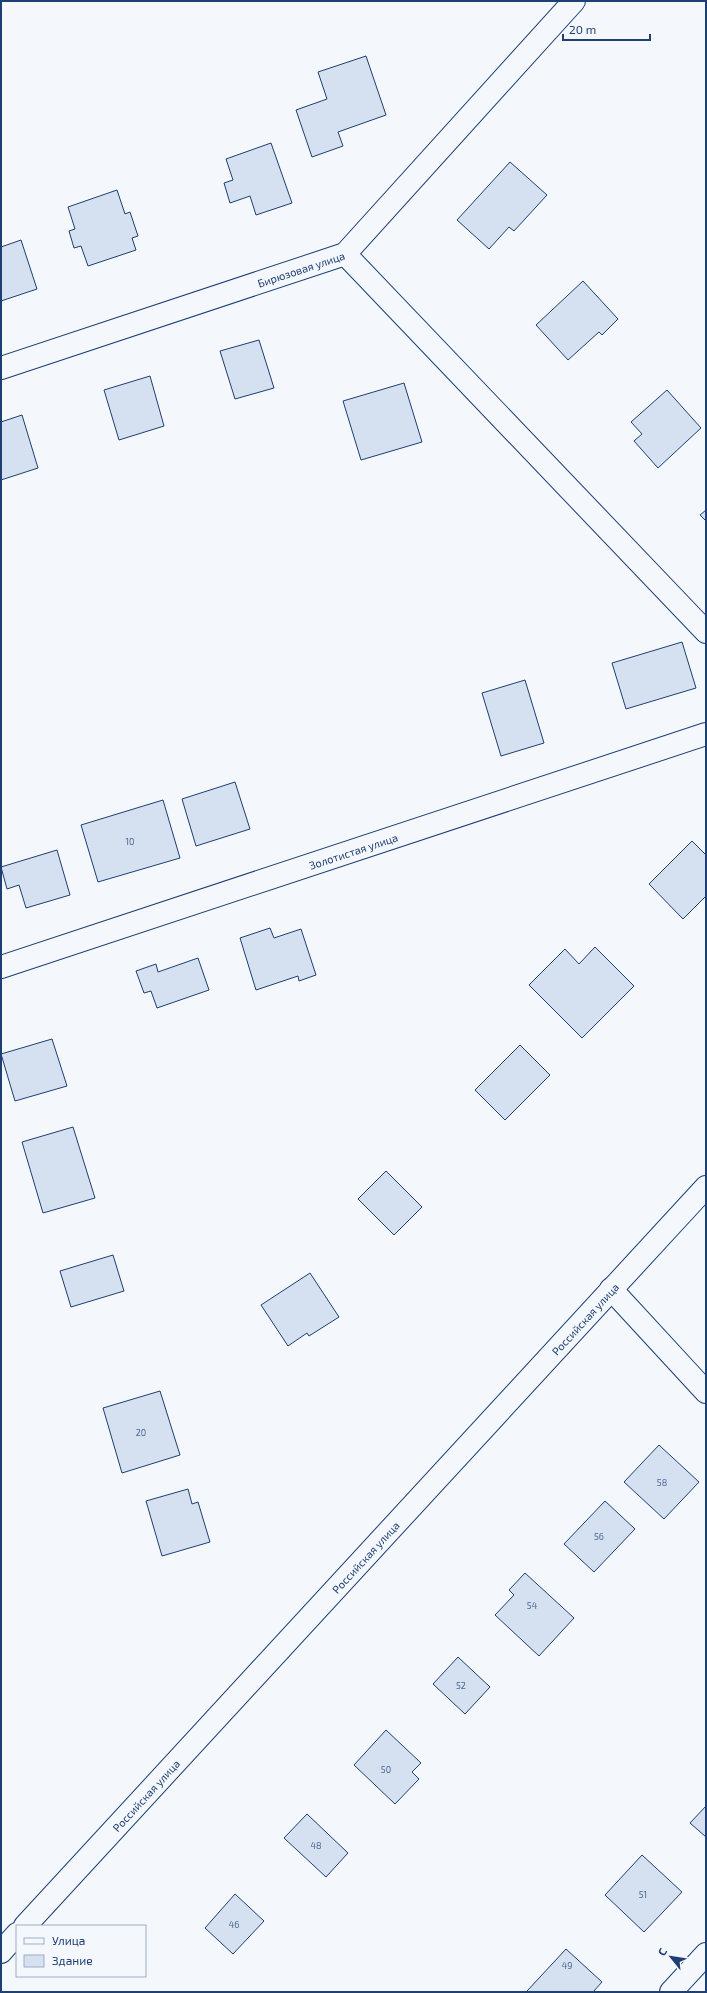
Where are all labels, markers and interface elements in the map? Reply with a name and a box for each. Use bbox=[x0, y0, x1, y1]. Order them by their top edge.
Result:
scale bar bbox=[563, 16, 650, 42]
text: 20 m bbox=[569, 22, 596, 36]
street label: Бирюзовая улица bbox=[256, 248, 346, 289]
street label: Золотистая улица bbox=[307, 830, 399, 871]
house number: 10 bbox=[125, 836, 135, 847]
street label: Российская улица bbox=[548, 1280, 621, 1357]
house number: 20 bbox=[136, 1427, 146, 1438]
house number: 58 bbox=[657, 1477, 667, 1488]
street label: Российская улица bbox=[329, 1518, 401, 1595]
house number: 56 bbox=[594, 1531, 604, 1542]
house number: 54 bbox=[527, 1600, 538, 1611]
house number: 52 bbox=[456, 1680, 466, 1691]
street label: Российская улица bbox=[109, 1756, 182, 1834]
house number: 50 bbox=[381, 1764, 391, 1775]
house number: 48 bbox=[311, 1840, 322, 1851]
house number: 51 bbox=[639, 1889, 647, 1900]
house number: 46 bbox=[229, 1919, 239, 1930]
legend bbox=[16, 1925, 146, 1977]
text: Улица bbox=[52, 1933, 85, 1947]
north arrow bbox=[651, 1937, 691, 1977]
text: С bbox=[655, 1945, 669, 1958]
text: Здание bbox=[52, 1953, 93, 1967]
house number: 49 bbox=[562, 1960, 572, 1971]

